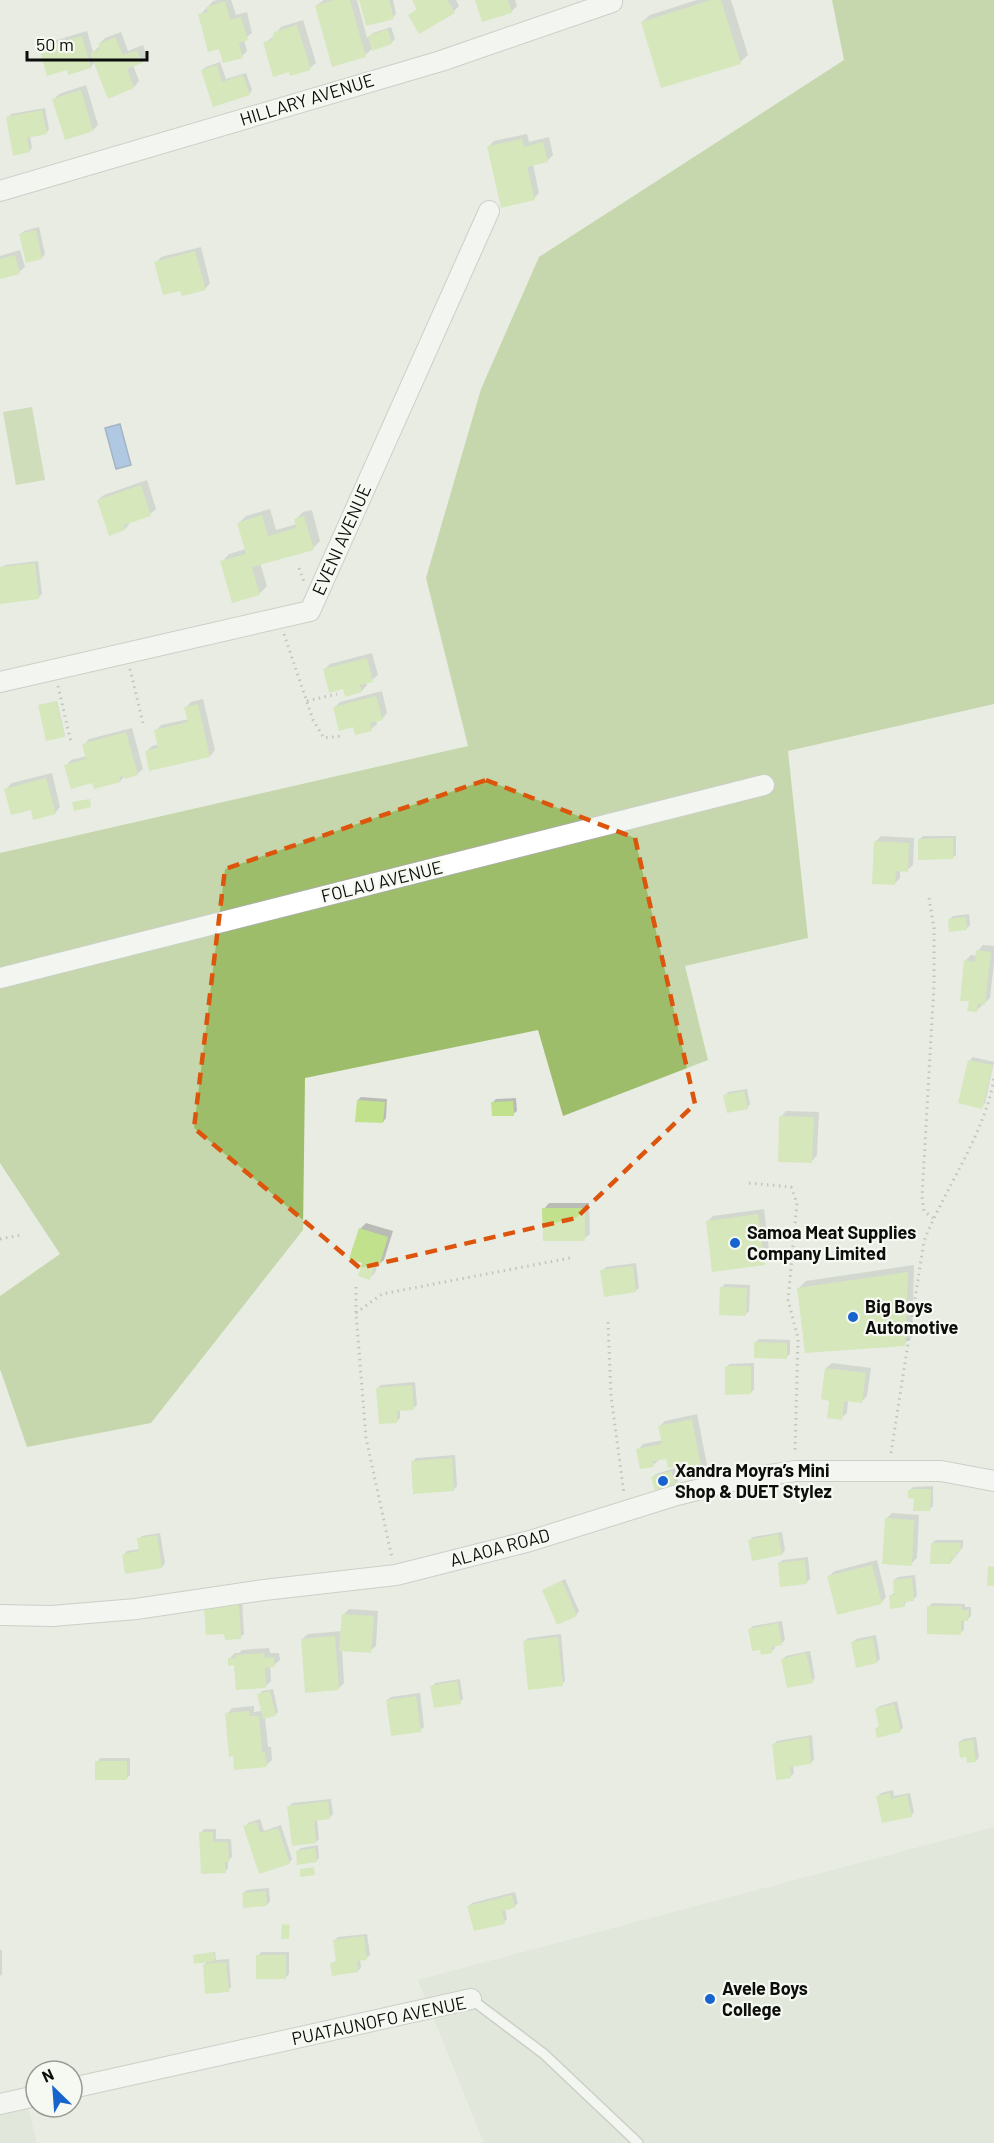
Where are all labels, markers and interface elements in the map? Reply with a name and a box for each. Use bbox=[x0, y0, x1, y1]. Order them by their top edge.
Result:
scale bar bbox=[27, 24, 147, 62]
text: 50 m bbox=[36, 33, 74, 55]
street label: HILLARY AVENUE bbox=[237, 68, 376, 130]
street label: EVENI AVENUE bbox=[307, 481, 375, 598]
street label: FOLAU AVENUE bbox=[319, 855, 445, 907]
place label: Samoa Meat Supplies Company Limited bbox=[747, 1221, 916, 1264]
marker: Samoa Meat Supplies Company Limited bbox=[728, 1236, 742, 1250]
place label: Big Boys Automotive bbox=[865, 1295, 959, 1338]
marker: Big Boys Automotive bbox=[846, 1310, 860, 1324]
place label: Xandra Moyra’s Mini Shop & DUET Stylez bbox=[675, 1459, 832, 1502]
marker: Xandra Moyra’s Mini Shop & DUET Stylez bbox=[656, 1474, 670, 1488]
street label: ALAOA ROAD bbox=[447, 1523, 552, 1571]
place label: Avele Boys College bbox=[722, 1977, 808, 2020]
street label: PUATAUNOFO AVENUE bbox=[289, 1991, 468, 2049]
marker: Avele Boys College bbox=[703, 1992, 717, 2006]
north arrow bbox=[24, 2059, 84, 2119]
text: N bbox=[39, 2064, 56, 2086]

